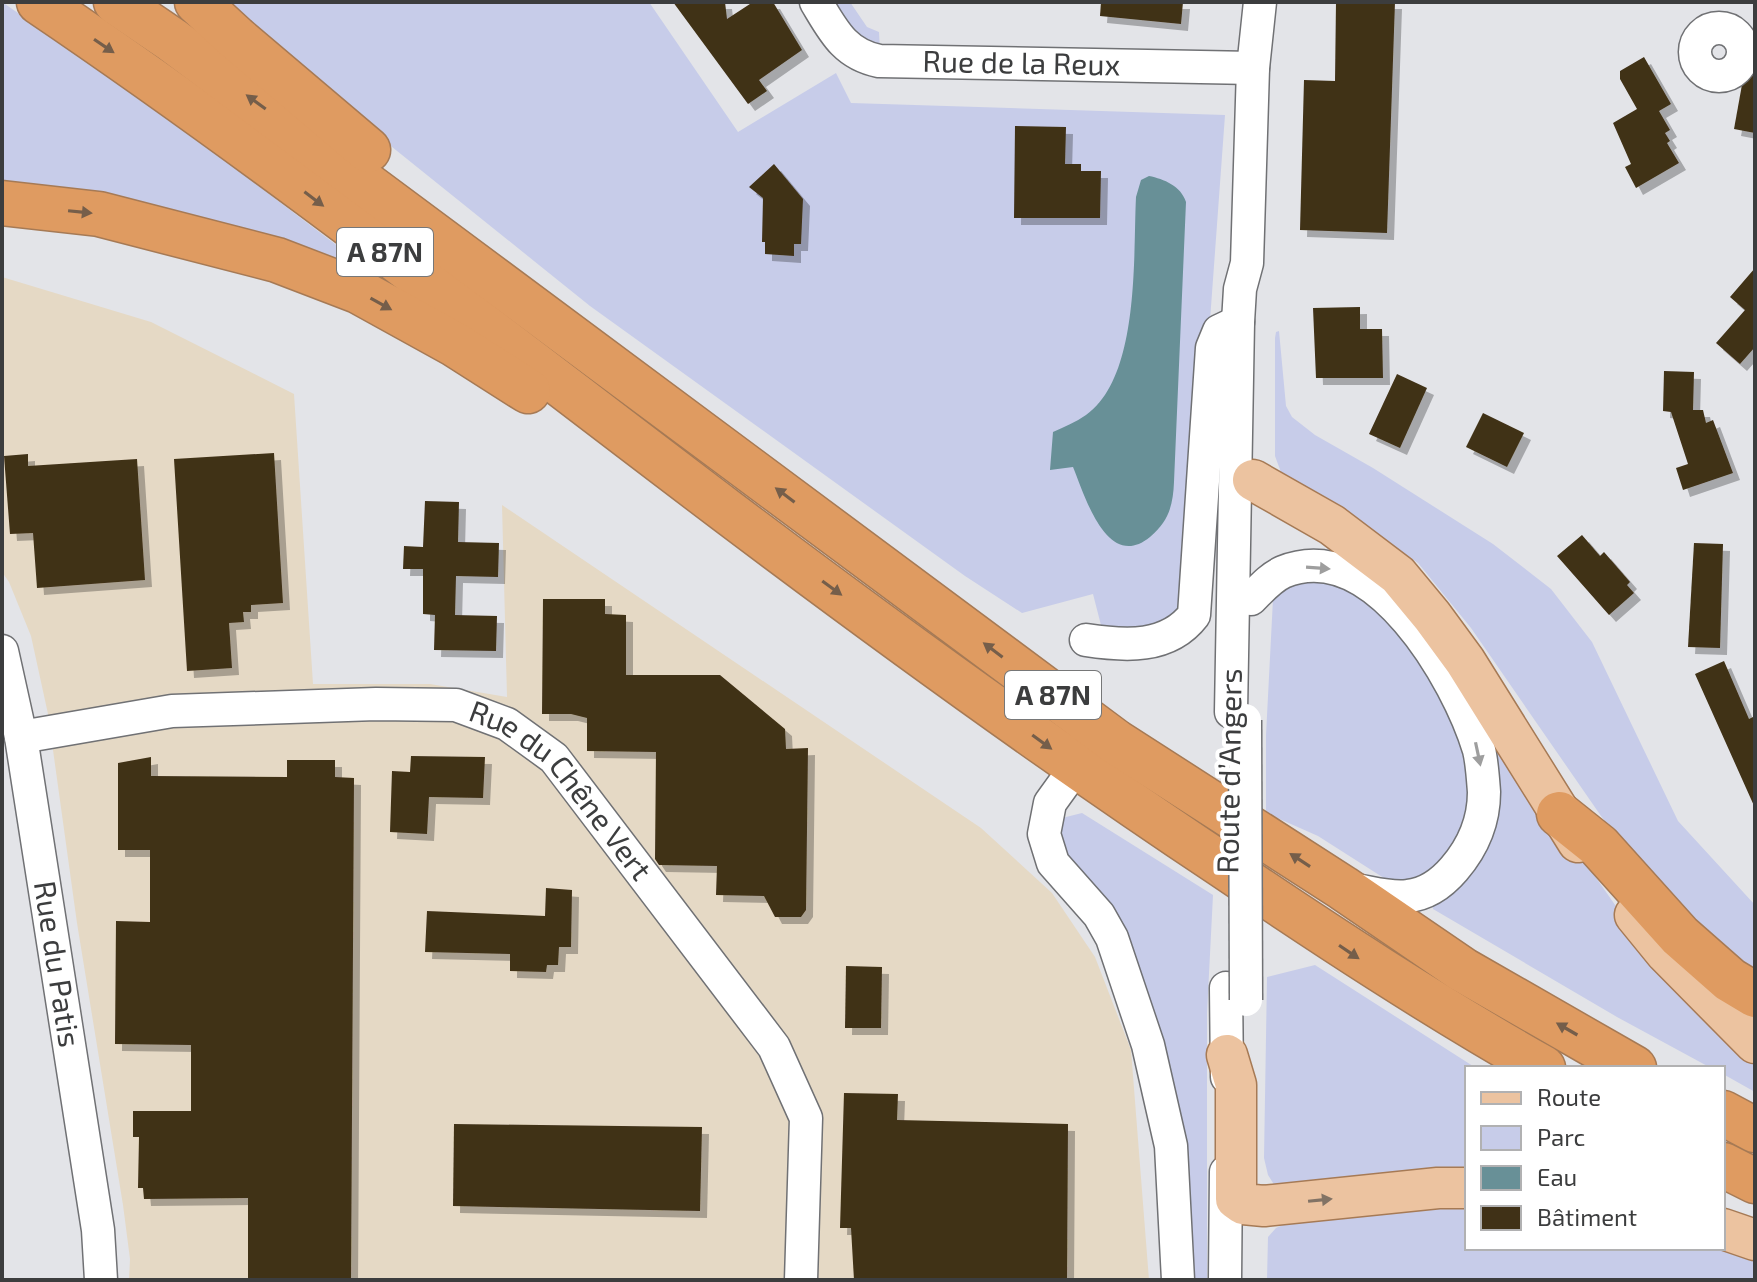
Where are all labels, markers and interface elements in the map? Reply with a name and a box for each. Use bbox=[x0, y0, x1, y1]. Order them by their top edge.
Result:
one-way arrow bbox=[93, 38, 114, 53]
street label: Rue de la Reux bbox=[922, 42, 1121, 82]
one-way arrow bbox=[246, 94, 266, 110]
one-way arrow bbox=[304, 190, 324, 206]
one-way arrow bbox=[67, 205, 92, 218]
road number: A 87N bbox=[337, 228, 433, 276]
one-way arrow bbox=[369, 297, 392, 310]
one-way arrow bbox=[775, 487, 795, 503]
one-way arrow bbox=[1306, 562, 1331, 575]
one-way arrow bbox=[822, 580, 843, 596]
one-way arrow bbox=[983, 643, 1003, 659]
street label: Route d’Angers bbox=[1208, 668, 1248, 874]
road number: A 87N bbox=[1005, 671, 1101, 719]
street label: Rue du Chêne Vert bbox=[465, 692, 660, 887]
one-way arrow bbox=[1031, 734, 1053, 750]
one-way arrow bbox=[1472, 742, 1485, 767]
one-way arrow bbox=[1289, 854, 1311, 868]
street label: Rue du Patis bbox=[28, 878, 89, 1049]
one-way arrow bbox=[1339, 944, 1360, 959]
one-way arrow bbox=[1555, 1022, 1578, 1036]
legend bbox=[1465, 1066, 1725, 1250]
text: Route bbox=[1537, 1082, 1601, 1111]
text: Parc bbox=[1537, 1122, 1585, 1151]
text: Eau bbox=[1537, 1162, 1577, 1191]
one-way arrow bbox=[1308, 1194, 1333, 1207]
text: Bâtiment bbox=[1537, 1202, 1637, 1231]

